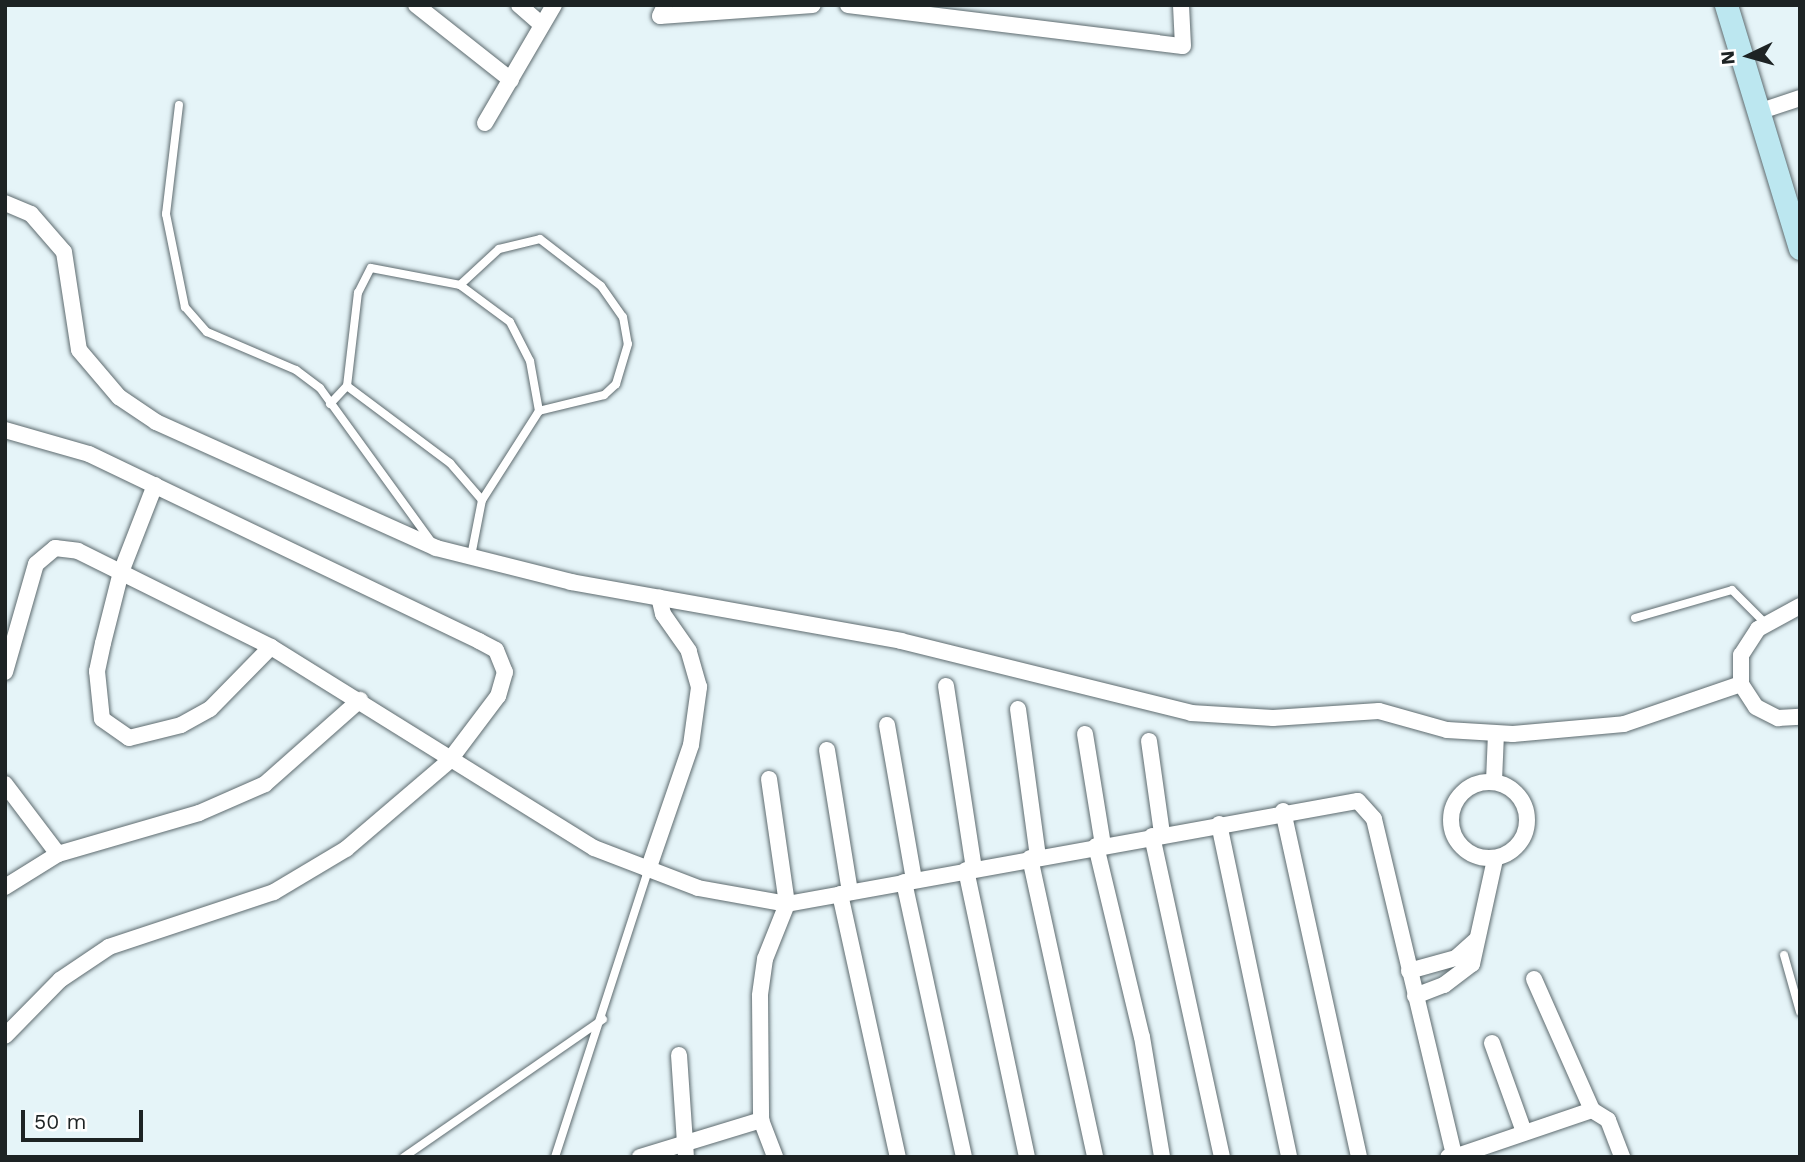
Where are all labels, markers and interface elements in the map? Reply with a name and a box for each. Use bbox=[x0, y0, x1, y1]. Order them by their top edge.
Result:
north arrow bbox=[1714, 21, 1784, 91]
text: N bbox=[1716, 50, 1740, 66]
scale bar bbox=[24, 1096, 147, 1140]
text: 50 m bbox=[34, 1109, 86, 1134]

